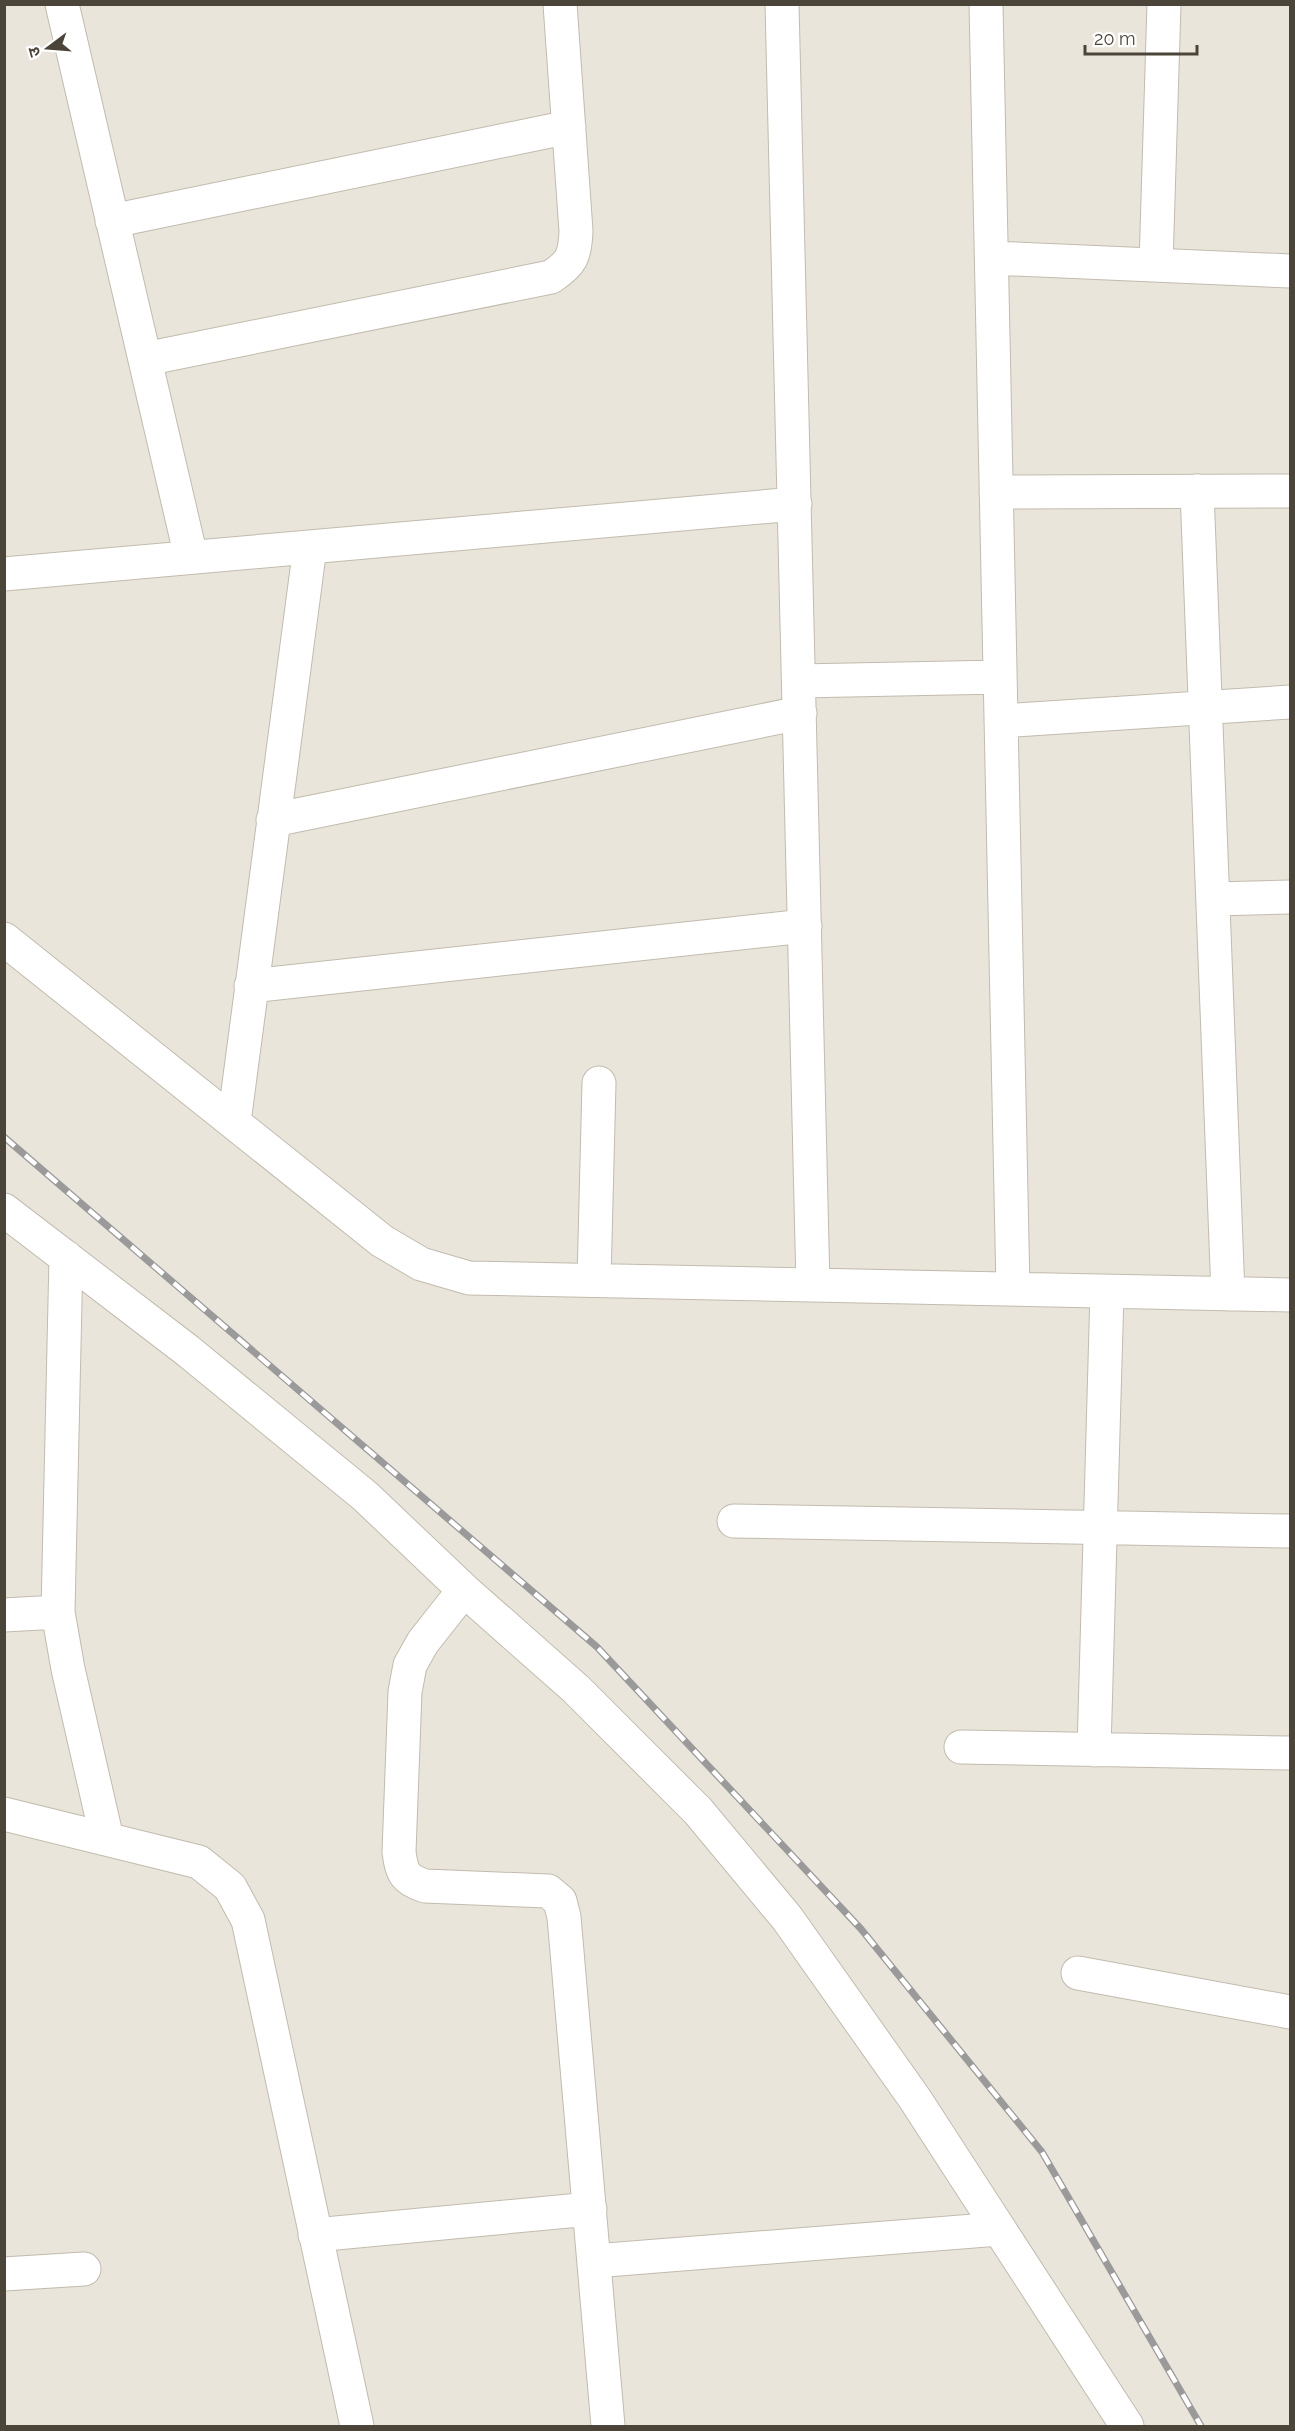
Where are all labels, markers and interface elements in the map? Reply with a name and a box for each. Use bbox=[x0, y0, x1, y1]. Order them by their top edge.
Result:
north arrow bbox=[18, 18, 78, 78]
scale bar bbox=[1085, 18, 1198, 56]
text: 20 m bbox=[1094, 28, 1136, 49]
text: उ bbox=[23, 44, 44, 59]

